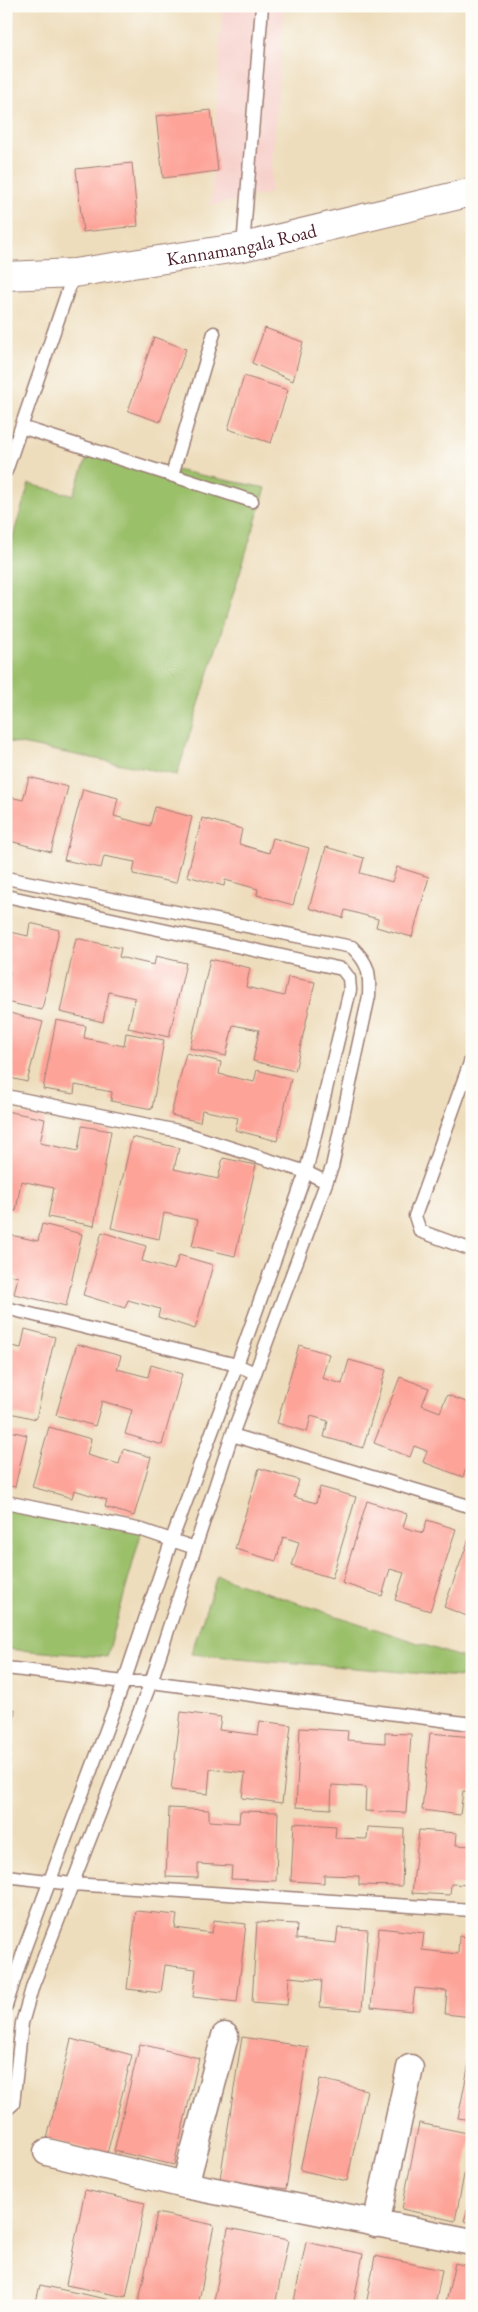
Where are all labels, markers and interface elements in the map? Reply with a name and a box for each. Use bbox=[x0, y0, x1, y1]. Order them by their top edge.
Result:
street label: Kannamangala Road bbox=[165, 217, 319, 271]

